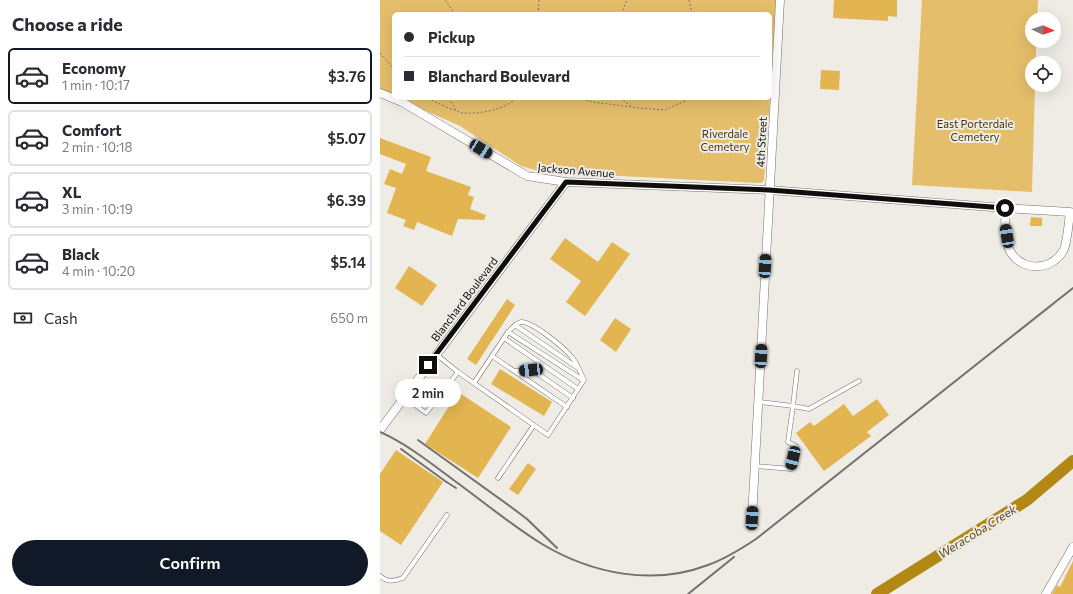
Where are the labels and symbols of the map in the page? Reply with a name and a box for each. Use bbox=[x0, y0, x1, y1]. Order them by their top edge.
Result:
north arrow bbox=[1025, 12, 1061, 48]
street label: 4th Street bbox=[753, 116, 769, 168]
park label: East Porterdale Cemetery bbox=[937, 117, 1014, 143]
park label: Riverdale Cemetery bbox=[701, 127, 750, 153]
car bbox=[468, 138, 494, 160]
street label: Jackson Avenue bbox=[537, 160, 615, 181]
route start bbox=[996, 199, 1014, 217]
car bbox=[999, 223, 1015, 249]
street label: Blanchard Boulevard bbox=[428, 254, 500, 344]
car bbox=[758, 254, 772, 278]
car bbox=[754, 344, 768, 368]
route end bbox=[419, 356, 437, 374]
car bbox=[518, 363, 544, 377]
callout: 2 min bbox=[395, 379, 461, 407]
car bbox=[784, 445, 802, 471]
water label: Weracoba Creek bbox=[935, 501, 1019, 561]
car bbox=[745, 506, 759, 530]

